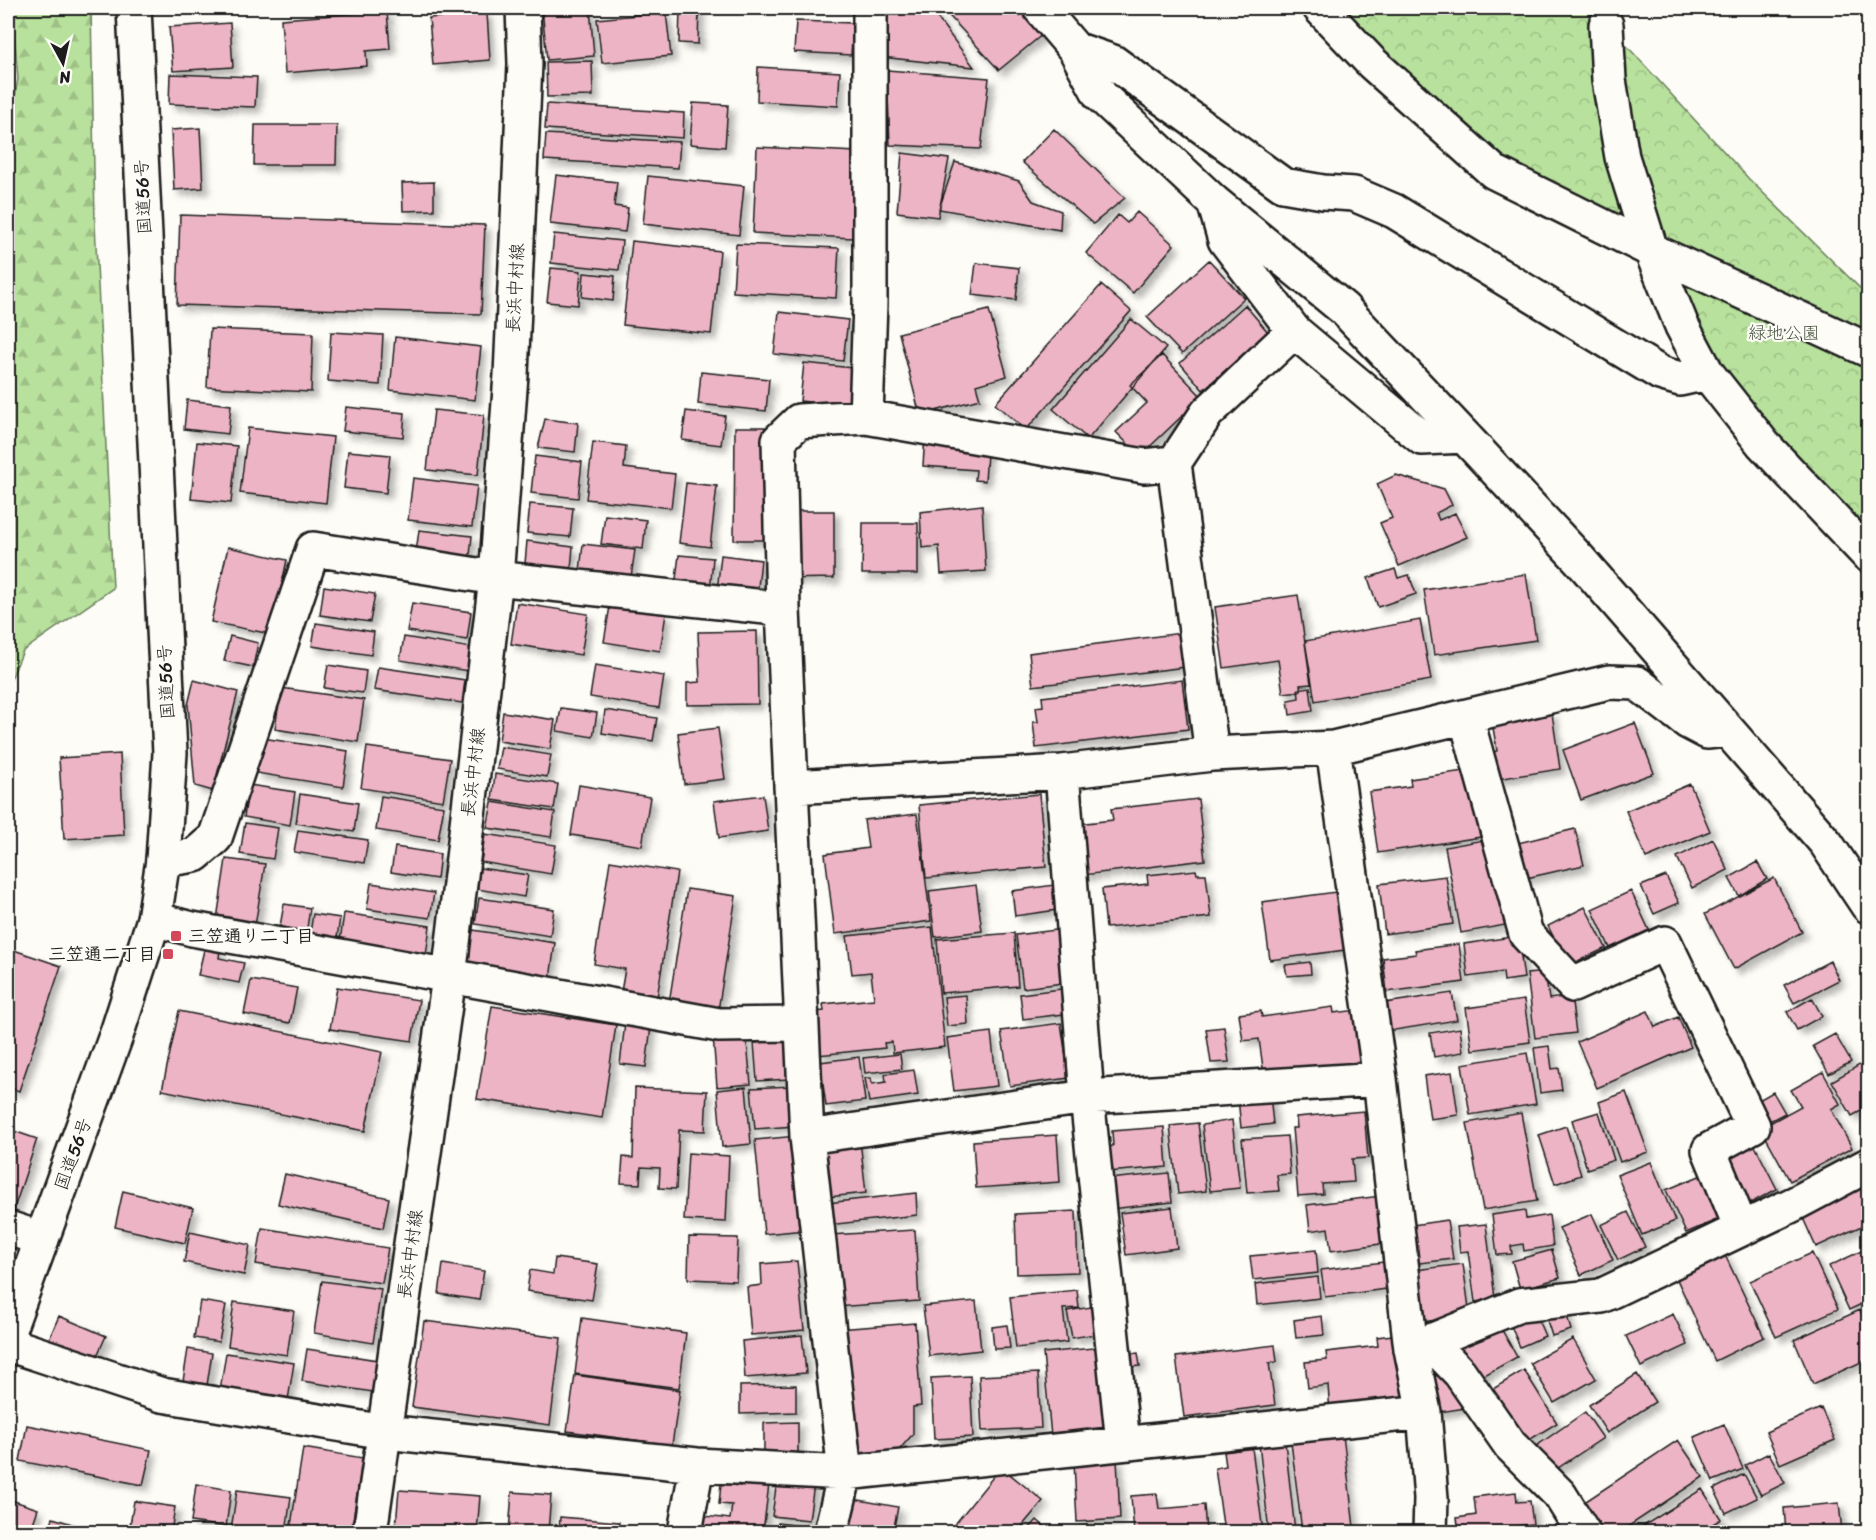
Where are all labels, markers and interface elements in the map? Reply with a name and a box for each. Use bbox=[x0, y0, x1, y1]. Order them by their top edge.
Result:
north arrow bbox=[33, 33, 93, 93]
text: N bbox=[57, 62, 74, 93]
street label: 国道56号 bbox=[125, 159, 161, 235]
street label: 長浜中村線 bbox=[497, 242, 533, 334]
park label: 緑地公園 bbox=[1748, 317, 1820, 349]
street label: 国道56号 bbox=[148, 644, 184, 720]
street label: 長浜中村線 bbox=[452, 725, 494, 819]
place label: 三笠通り二丁目 bbox=[188, 920, 314, 952]
marker: 三笠通り二丁目 bbox=[169, 929, 183, 943]
place label: 三笠通二丁目 bbox=[48, 938, 156, 970]
marker: 三笠通二丁目 bbox=[161, 947, 175, 961]
street label: 国道56号 bbox=[45, 1113, 101, 1195]
street label: 長浜中村線 bbox=[388, 1207, 432, 1301]

